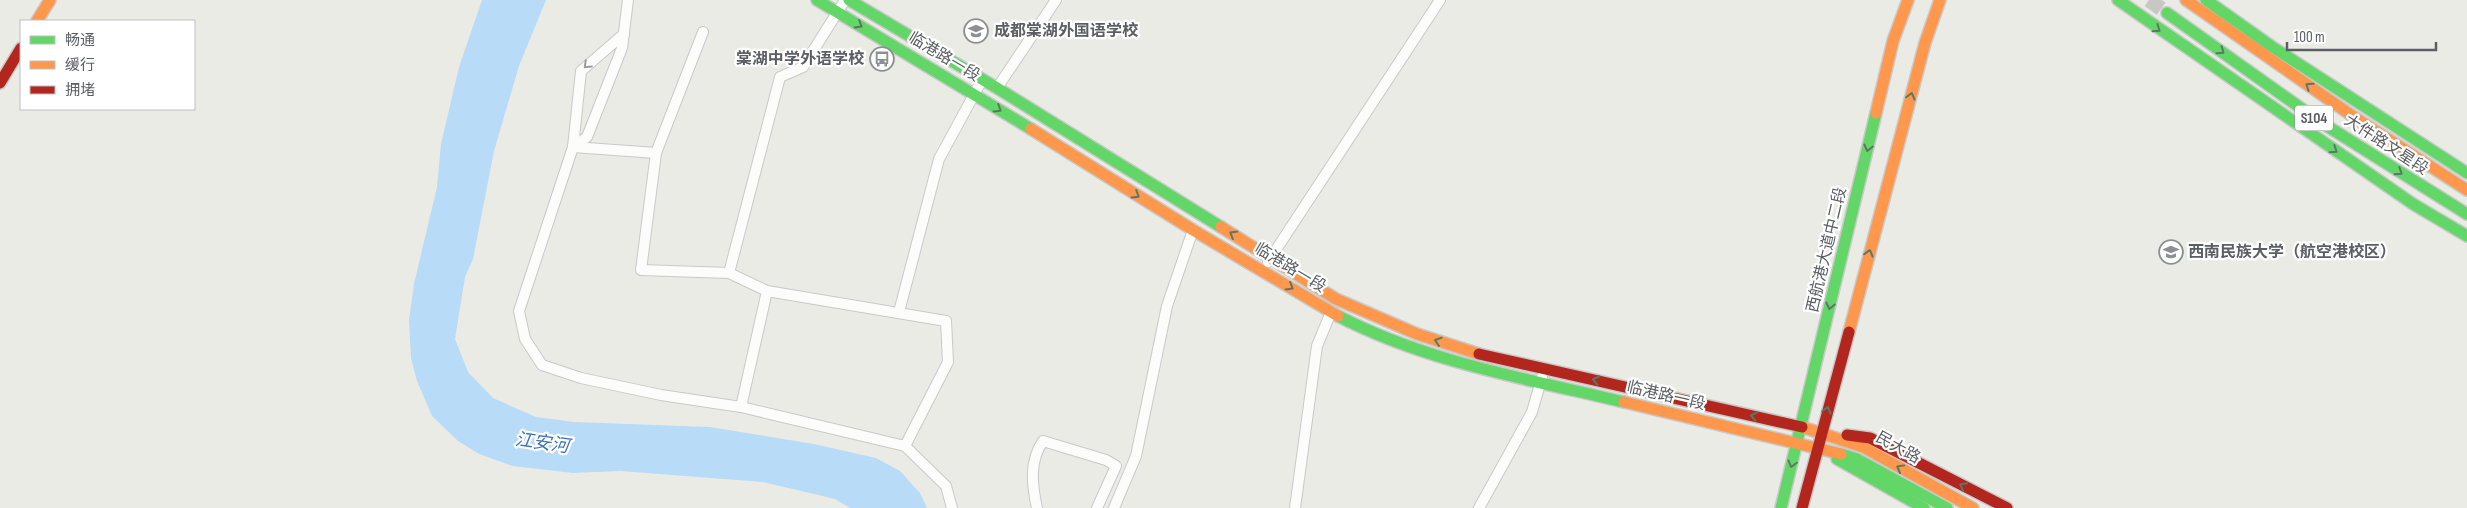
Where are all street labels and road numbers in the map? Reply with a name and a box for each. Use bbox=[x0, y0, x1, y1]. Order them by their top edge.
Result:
street label: 临港路一段 bbox=[905, 28, 983, 86]
road number: S104 bbox=[2295, 106, 2333, 130]
street label: 大件路文星段 bbox=[2341, 111, 2431, 179]
street label: 西航港大道中二段 bbox=[1803, 185, 1851, 315]
street label: 临港路一段 bbox=[1251, 239, 1329, 297]
street label: 临港路一段 bbox=[1625, 378, 1707, 414]
street label: 民大路 bbox=[1872, 428, 1924, 468]

